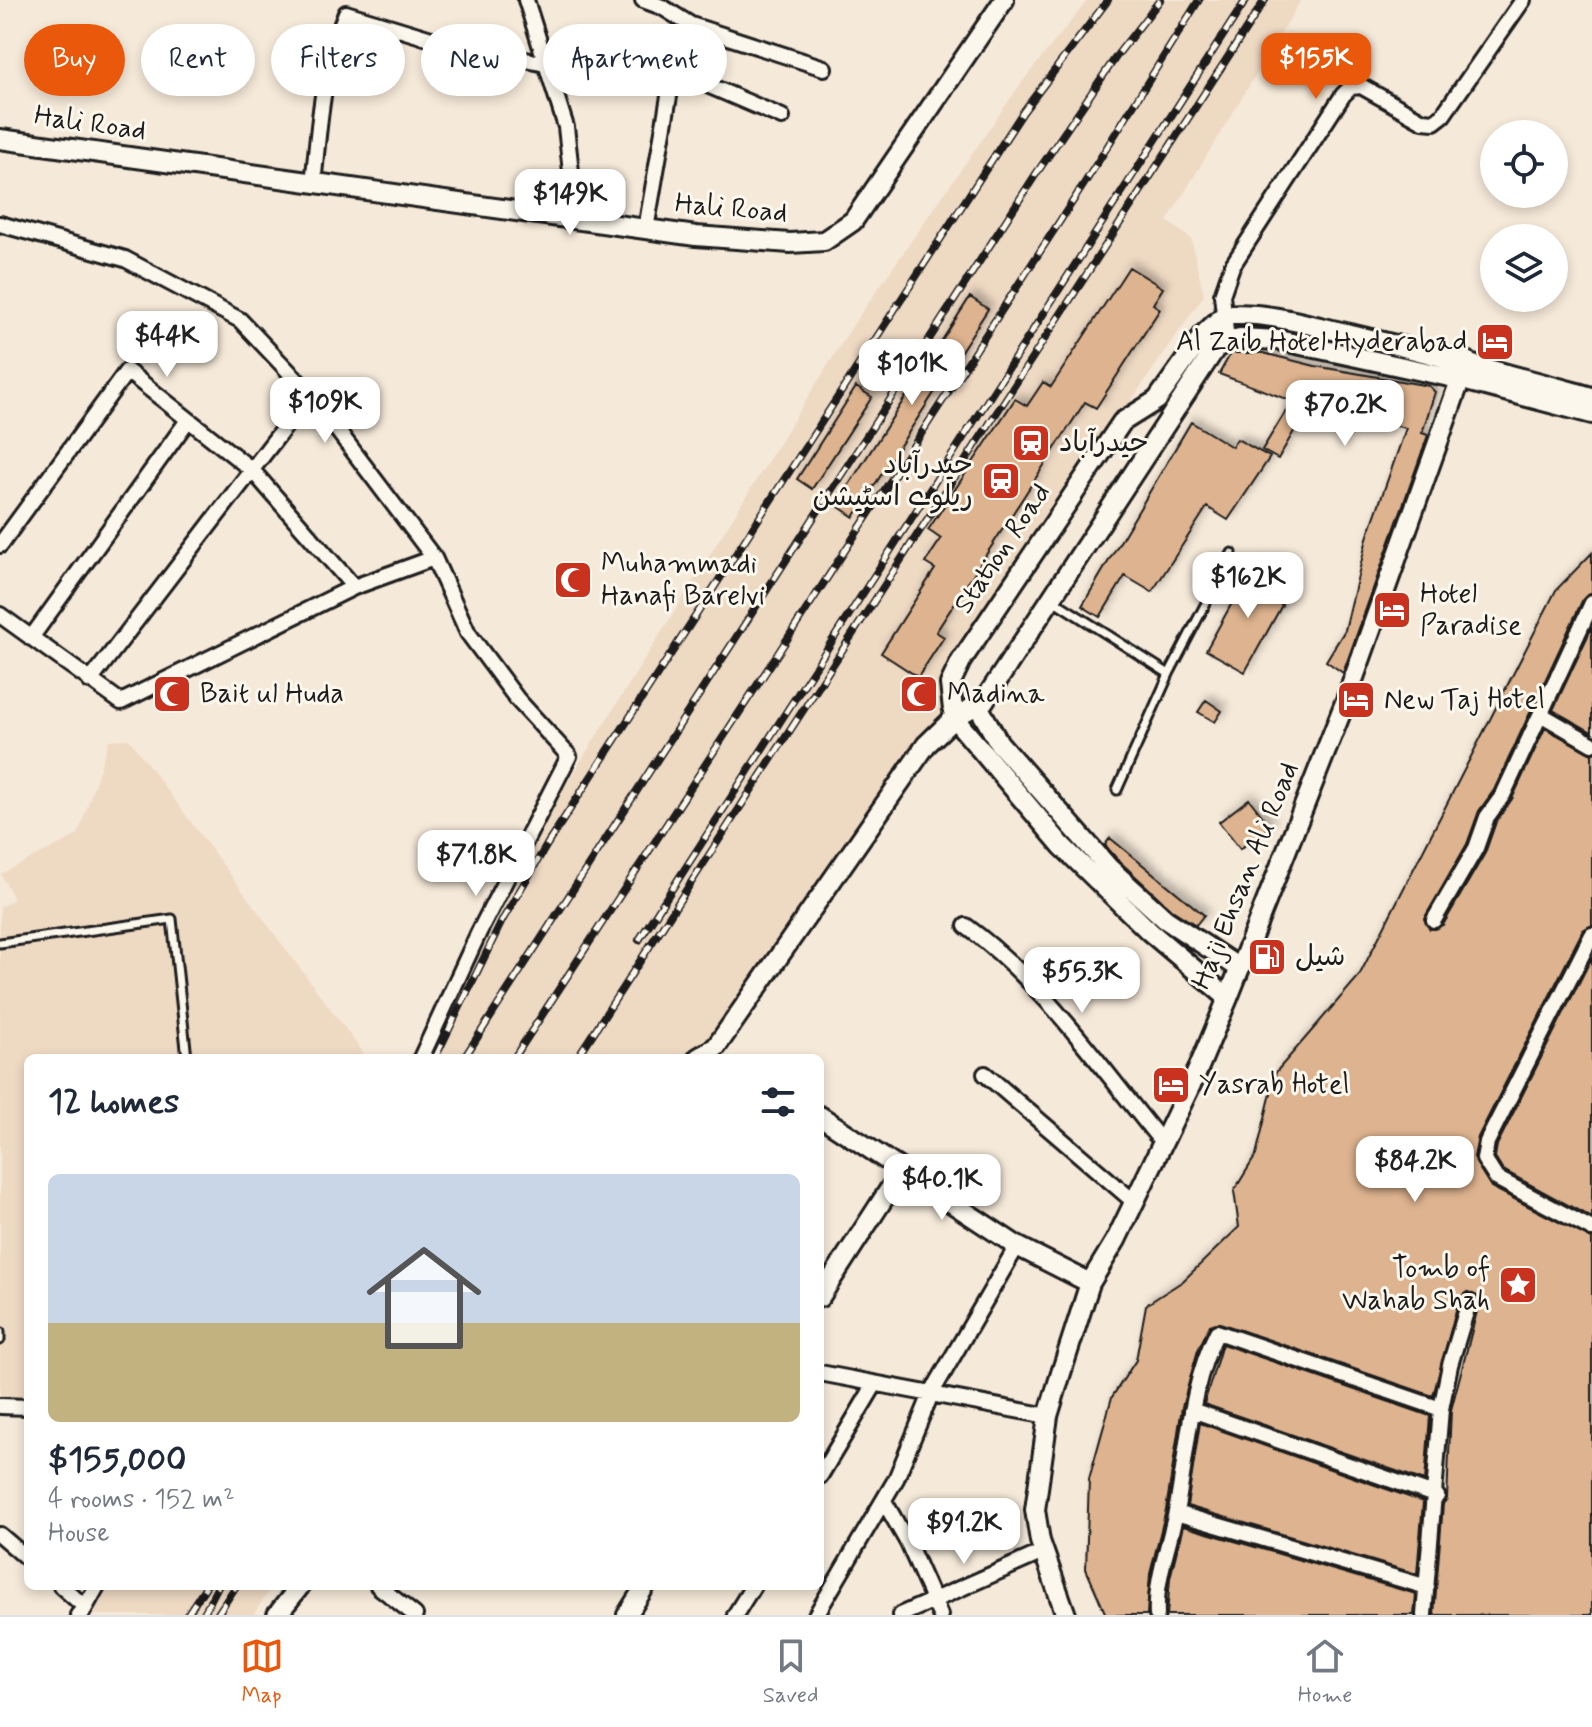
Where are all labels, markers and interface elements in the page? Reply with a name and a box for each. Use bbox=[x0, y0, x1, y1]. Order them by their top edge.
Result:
chip: Buy bbox=[24, 24, 125, 96]
chip: Rent bbox=[141, 24, 255, 96]
chip: Filters bbox=[271, 24, 405, 96]
chip: New bbox=[421, 24, 527, 96]
chip: Apartment bbox=[543, 24, 727, 96]
pin: $155K bbox=[1260, 33, 1372, 101]
text: $155K bbox=[1279, 42, 1353, 76]
street label: Hali Road bbox=[32, 98, 148, 150]
map controls bbox=[1480, 120, 1568, 312]
button: locate bbox=[1480, 120, 1568, 208]
pin: $149K bbox=[514, 169, 626, 237]
text: $149K bbox=[533, 178, 607, 212]
street label: Hali Road bbox=[673, 186, 789, 232]
button: layers bbox=[1480, 224, 1568, 312]
pin: $44K bbox=[120, 311, 214, 379]
text: $44K bbox=[135, 320, 199, 354]
hotel icon: Al Zaib Hotel Hyderabad bbox=[1474, 321, 1516, 363]
place label: Al Zaib Hotel Hyderabad bbox=[1176, 324, 1467, 361]
pin: $101K bbox=[856, 339, 968, 407]
text: $101K bbox=[877, 348, 947, 382]
pin: $109K bbox=[269, 377, 381, 445]
pin: $70.2K bbox=[1280, 380, 1410, 448]
text: $109K bbox=[288, 386, 362, 420]
text: $70.2K bbox=[1304, 389, 1386, 423]
station icon: حیدرآباد bbox=[1010, 422, 1052, 464]
place label: حیدرآباد bbox=[1059, 425, 1149, 462]
place label: حیدرآباد ریلوے اسٹیشن bbox=[813, 447, 973, 516]
station icon: حیدرآباد ریلوے اسٹیشن bbox=[980, 460, 1022, 502]
street label: Station Road bbox=[946, 477, 1060, 621]
place label: Muhammadi Hanafi Barelvi bbox=[601, 546, 765, 615]
pin: $162K bbox=[1192, 552, 1304, 620]
mosque icon: Muhammadi Hanafi Barelvi bbox=[552, 559, 594, 601]
text: $162K bbox=[1210, 561, 1286, 595]
place label: Hotel Paradise bbox=[1420, 576, 1522, 645]
hotel icon: Hotel Paradise bbox=[1371, 589, 1413, 631]
mosque icon: Bait ul Huda bbox=[151, 673, 193, 715]
mosque icon: Madina bbox=[898, 673, 940, 715]
place label: Bait ul Huda bbox=[200, 676, 344, 713]
place label: Madina bbox=[947, 676, 1045, 713]
hotel icon: New Taj Hotel bbox=[1335, 679, 1377, 721]
place label: New Taj Hotel bbox=[1384, 682, 1545, 719]
street label: Haji Ehsan Ali Road bbox=[1184, 757, 1308, 995]
pin: $71.8K bbox=[411, 830, 541, 898]
text: $71.8K bbox=[436, 839, 516, 873]
fuel station icon: شیل bbox=[1246, 936, 1288, 978]
place label: شیل bbox=[1295, 939, 1345, 976]
pin: $55.3K bbox=[1017, 947, 1147, 1015]
text: $55.3K bbox=[1042, 956, 1122, 990]
hotel icon: Yasrab Hotel bbox=[1150, 1064, 1192, 1106]
place label: Yasrab Hotel bbox=[1199, 1067, 1350, 1104]
text: 12 homes bbox=[48, 1080, 179, 1125]
icon: filters bbox=[756, 1080, 800, 1124]
pin: $84.2K bbox=[1350, 1136, 1480, 1204]
text: $84.2K bbox=[1374, 1145, 1456, 1179]
pin: $40.1K bbox=[877, 1154, 1007, 1222]
text: $40.1K bbox=[902, 1163, 982, 1197]
icon: home bbox=[352, 1226, 496, 1370]
place label: Tomb of Wahab Shah bbox=[1342, 1251, 1490, 1320]
place icon: Tomb of Wahab Shah bbox=[1497, 1264, 1539, 1306]
text: $155,000 bbox=[48, 1438, 186, 1483]
text: 4 rooms · 152 m² bbox=[48, 1483, 235, 1517]
pin: $91.2K bbox=[899, 1498, 1029, 1566]
text: $91.2K bbox=[926, 1507, 1002, 1541]
text: House bbox=[48, 1517, 109, 1551]
tab: Map bbox=[240, 1634, 284, 1710]
tab: Saved bbox=[763, 1634, 818, 1710]
tab: Home bbox=[1298, 1634, 1352, 1710]

